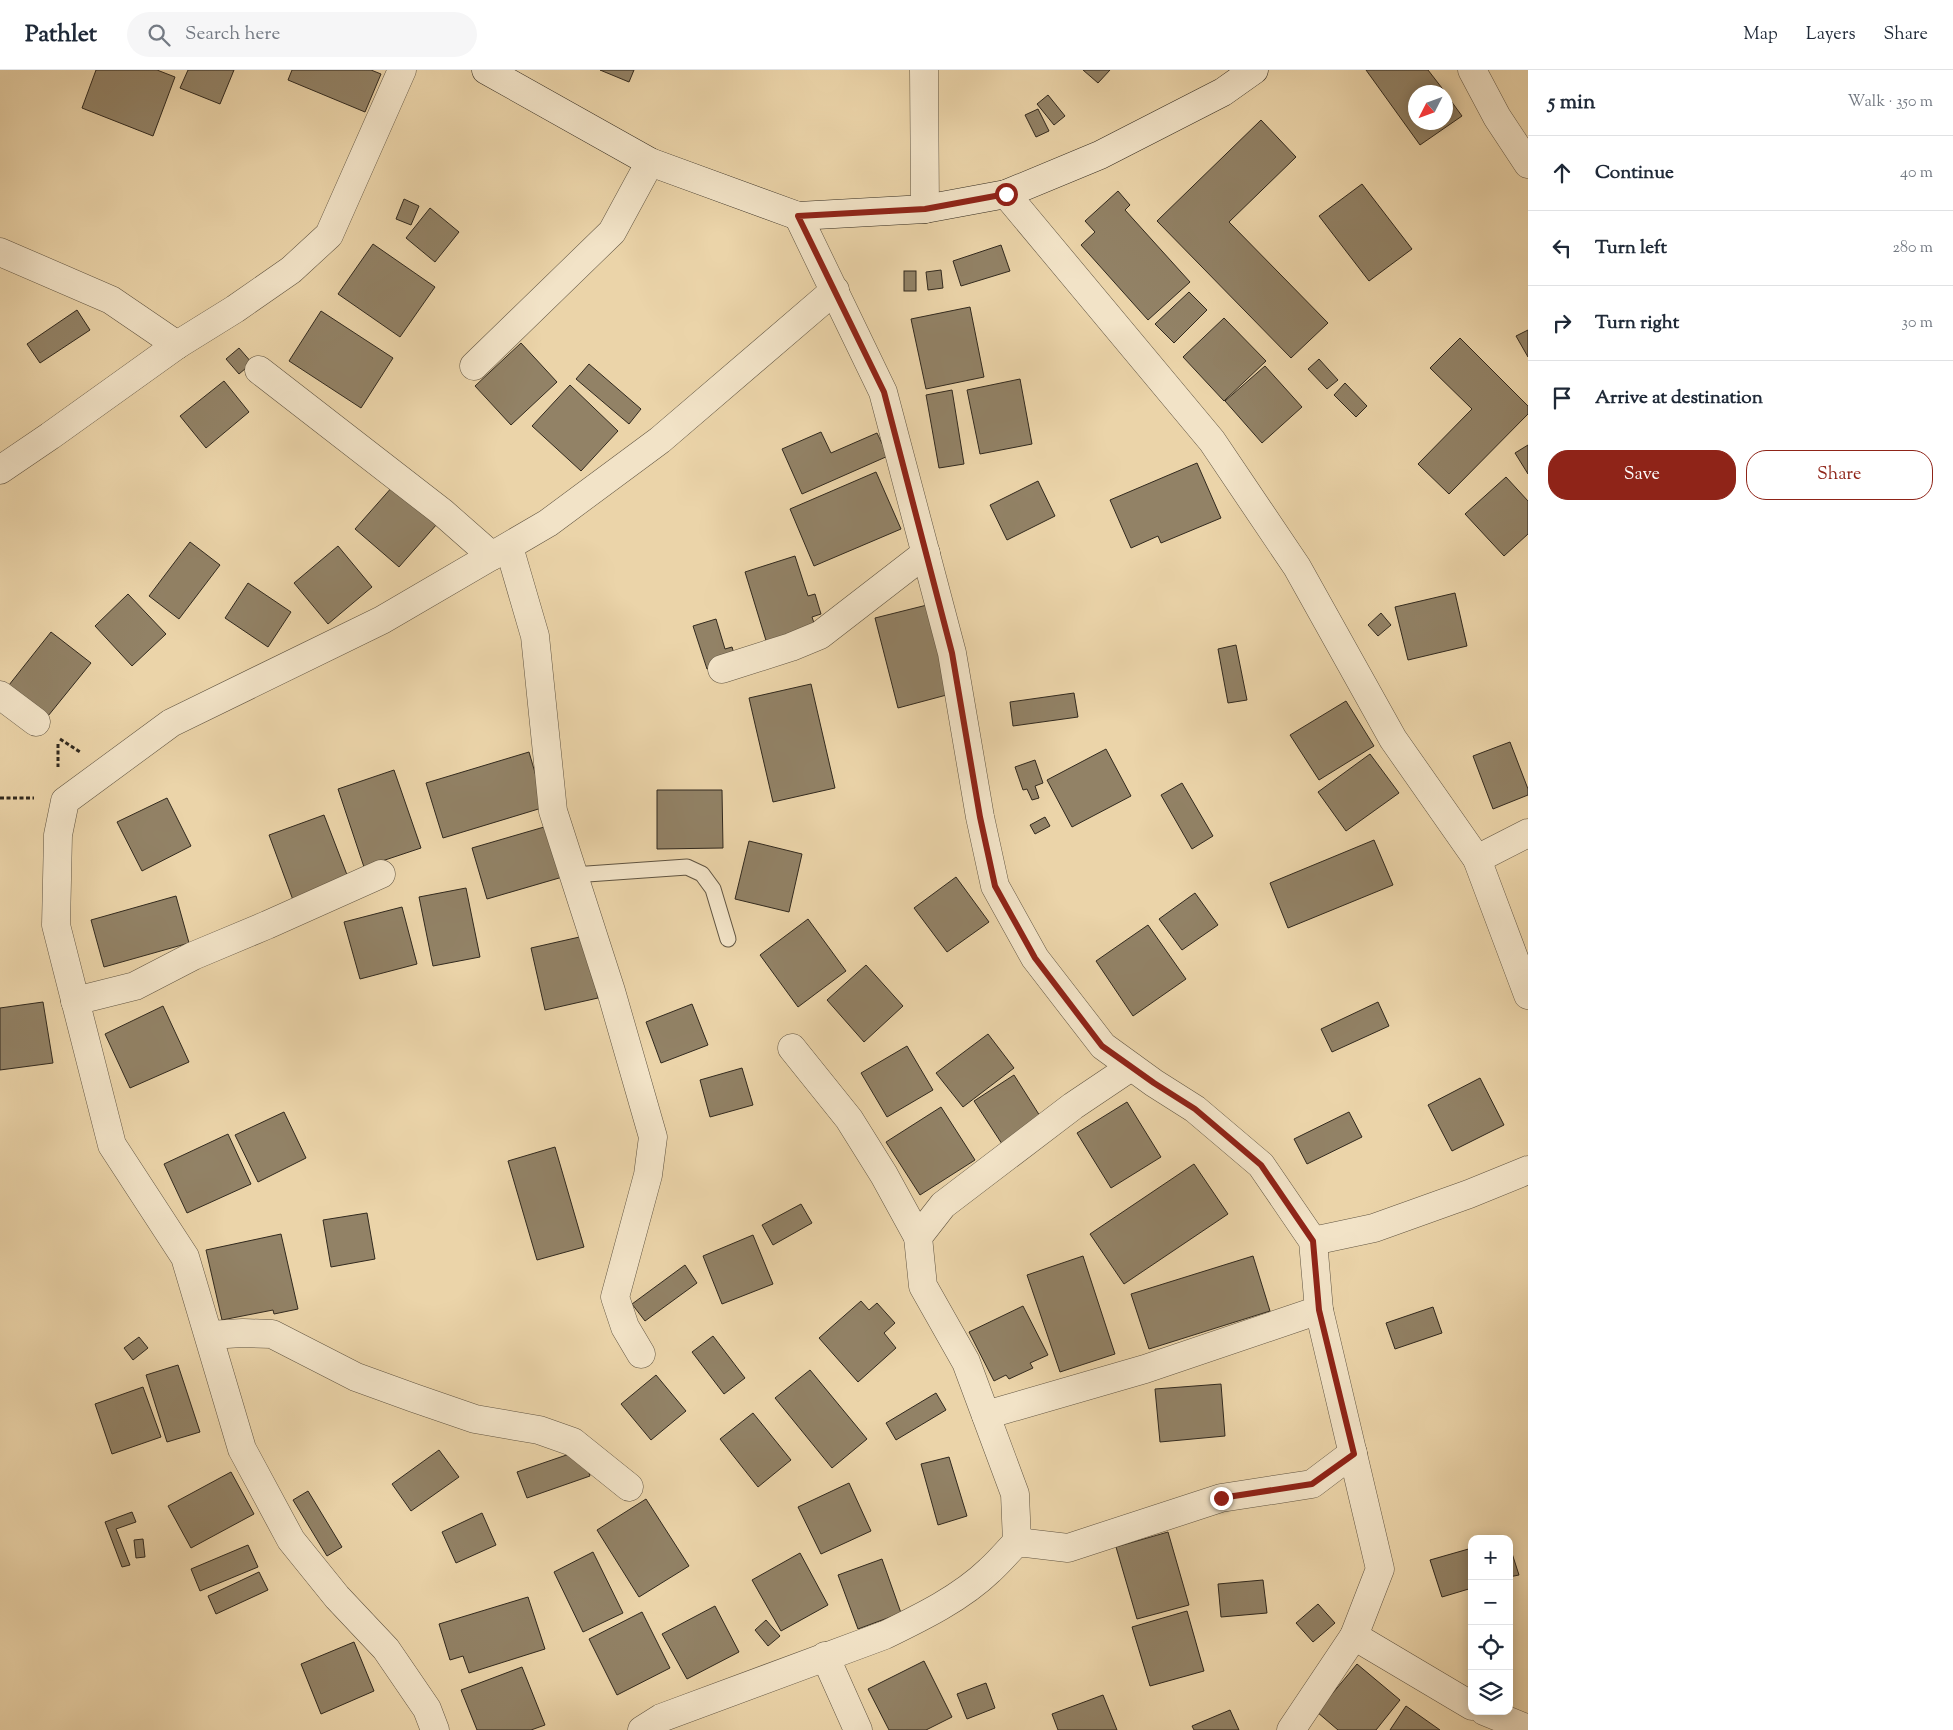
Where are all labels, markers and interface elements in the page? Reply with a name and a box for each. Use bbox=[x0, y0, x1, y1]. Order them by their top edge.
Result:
search box bbox=[127, 12, 477, 57]
text: Pathlet bbox=[25, 18, 97, 52]
icon: search bbox=[145, 21, 173, 49]
text: Search here bbox=[185, 21, 280, 48]
text: Map bbox=[1743, 22, 1778, 48]
text: Layers bbox=[1806, 22, 1856, 48]
text: Share bbox=[1884, 22, 1928, 48]
north arrow bbox=[1408, 85, 1453, 130]
text: 5 min bbox=[1548, 88, 1595, 118]
text: Walk · 350 m bbox=[1848, 91, 1933, 114]
icon: ahead bbox=[1548, 159, 1576, 187]
text: Continue bbox=[1595, 160, 1674, 187]
text: 40 m bbox=[1900, 162, 1933, 185]
route start bbox=[995, 183, 1018, 206]
icon: left bbox=[1548, 234, 1576, 262]
text: Turn left bbox=[1595, 235, 1667, 262]
text: 280 m bbox=[1892, 237, 1933, 260]
icon: right bbox=[1548, 309, 1576, 337]
text: Turn right bbox=[1595, 310, 1679, 337]
text: 30 m bbox=[1902, 312, 1933, 335]
icon: arrive bbox=[1548, 384, 1576, 412]
text: Arrive at destination bbox=[1595, 385, 1763, 412]
button: Save bbox=[1548, 450, 1736, 500]
button: Share bbox=[1746, 450, 1933, 500]
route end bbox=[1210, 1487, 1233, 1510]
map controls bbox=[1468, 1535, 1513, 1715]
button: + bbox=[1468, 1535, 1513, 1580]
button: − bbox=[1468, 1580, 1513, 1625]
button: locate bbox=[1468, 1625, 1513, 1670]
button: layers bbox=[1468, 1670, 1513, 1715]

